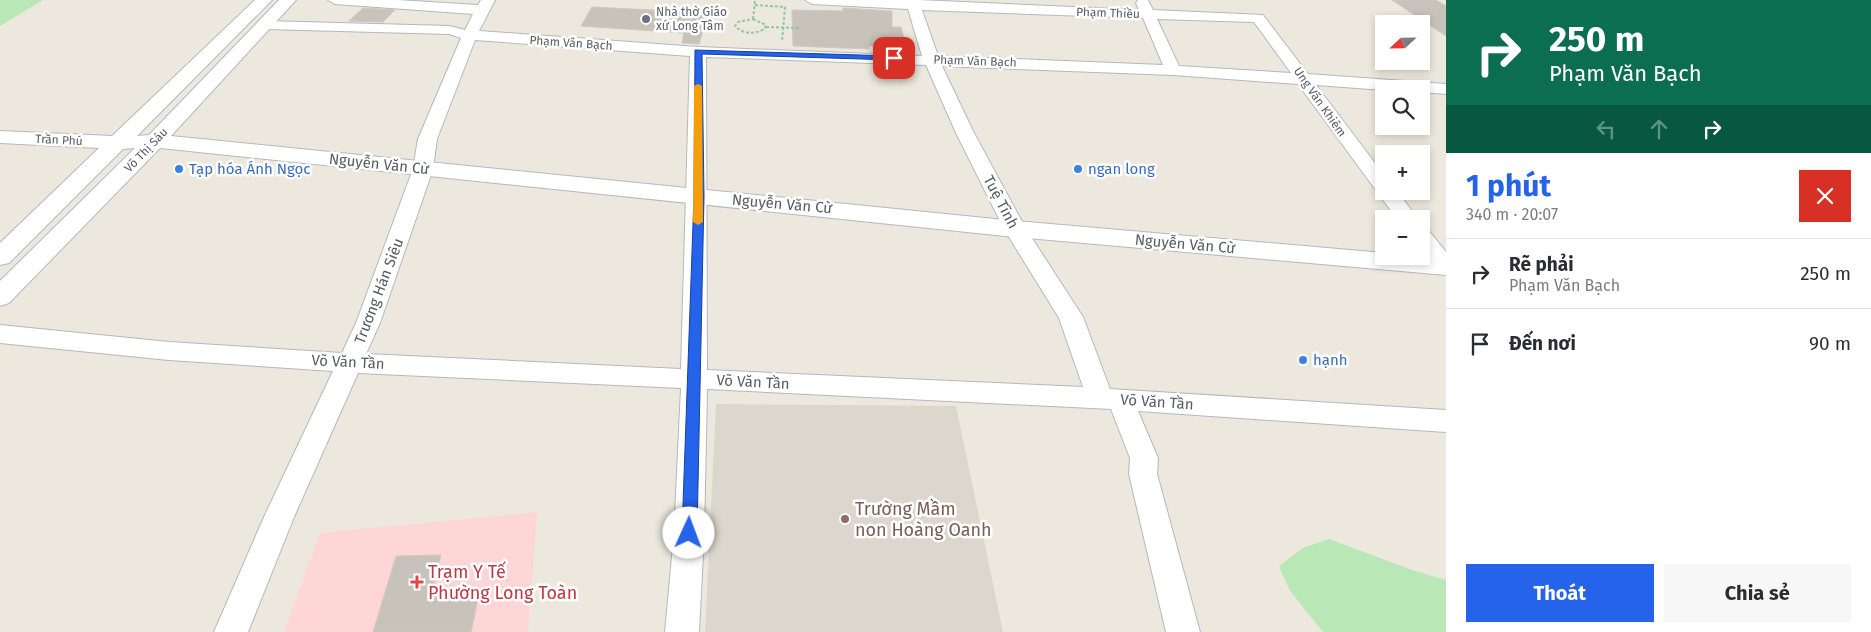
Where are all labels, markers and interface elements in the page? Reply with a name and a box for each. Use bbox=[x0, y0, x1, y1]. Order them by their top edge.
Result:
street label: Phạm Thiều bbox=[1076, 4, 1140, 21]
place label: Nhà thờ Giáo xứ Long Tâm bbox=[656, 5, 727, 33]
marker: Nhà thờ Giáo xứ Long Tâm bbox=[640, 13, 652, 25]
north arrow bbox=[1375, 15, 1430, 70]
map controls bbox=[1375, 15, 1430, 265]
text: 250 m bbox=[1549, 18, 1644, 60]
icon: right bbox=[1466, 20, 1531, 85]
street label: Phạm Văn Bạch bbox=[529, 33, 613, 53]
pin bbox=[873, 37, 915, 79]
icon: arrive bbox=[880, 44, 908, 72]
street label: Phạm Văn Bạch bbox=[933, 53, 1017, 69]
text: Phạm Văn Bạch bbox=[1549, 60, 1702, 87]
street label: Ung Văn Khiêm bbox=[1291, 65, 1349, 139]
button: search bbox=[1375, 80, 1430, 135]
icon: left bbox=[1592, 115, 1620, 143]
icon: ahead bbox=[1645, 115, 1673, 143]
icon: right bbox=[1698, 115, 1726, 143]
street label: Võ Thị Sáu bbox=[121, 125, 171, 175]
street label: Trần Phú bbox=[35, 131, 83, 148]
button: + bbox=[1375, 145, 1430, 200]
street label: Nguyễn Văn Cừ bbox=[328, 150, 431, 178]
place label: Tạp hóa Ánh Ngọc bbox=[189, 160, 310, 178]
place label: ngan long bbox=[1088, 160, 1155, 178]
marker: Tạp hóa Ánh Ngọc bbox=[173, 163, 185, 175]
marker: ngan long bbox=[1072, 163, 1084, 175]
text: 1 phút bbox=[1466, 168, 1551, 204]
button: close bbox=[1799, 170, 1851, 222]
street label: Tuệ Tĩnh bbox=[980, 172, 1022, 232]
street label: Nguyễn Văn Cừ bbox=[731, 191, 834, 217]
text: 340 m · 20:07 bbox=[1466, 205, 1558, 224]
button: − bbox=[1375, 210, 1430, 265]
street label: Nguyễn Văn Cừ bbox=[1134, 231, 1237, 257]
street label: Trương Hán Siêu bbox=[351, 236, 407, 346]
text: Rẽ phải bbox=[1509, 253, 1574, 276]
icon: right bbox=[1466, 260, 1494, 288]
text: 250 m bbox=[1800, 262, 1851, 285]
text: Phạm Văn Bạch bbox=[1509, 276, 1620, 295]
icon: arrive bbox=[1466, 330, 1494, 358]
text: Đến nơi bbox=[1509, 332, 1576, 355]
text: 90 m bbox=[1809, 332, 1851, 355]
street label: Võ Văn Tần bbox=[311, 351, 385, 373]
place label: hạnh bbox=[1313, 351, 1348, 369]
marker: hạnh bbox=[1297, 354, 1309, 366]
street label: Võ Văn Tần bbox=[716, 371, 790, 393]
street label: Võ Văn Tần bbox=[1120, 390, 1194, 414]
place label: Trường Mầm non Hoàng Oanh bbox=[855, 498, 992, 541]
position arrow bbox=[662, 506, 714, 558]
marker: Trường Mầm non Hoàng Oanh bbox=[839, 513, 851, 525]
place label: Trạm Y Tế Phường Long Toàn bbox=[428, 561, 577, 604]
button: Thoát bbox=[1466, 564, 1654, 622]
button: Chia sẻ bbox=[1664, 564, 1851, 622]
marker: Trạm Y Tế Phường Long Toàn bbox=[410, 575, 424, 589]

